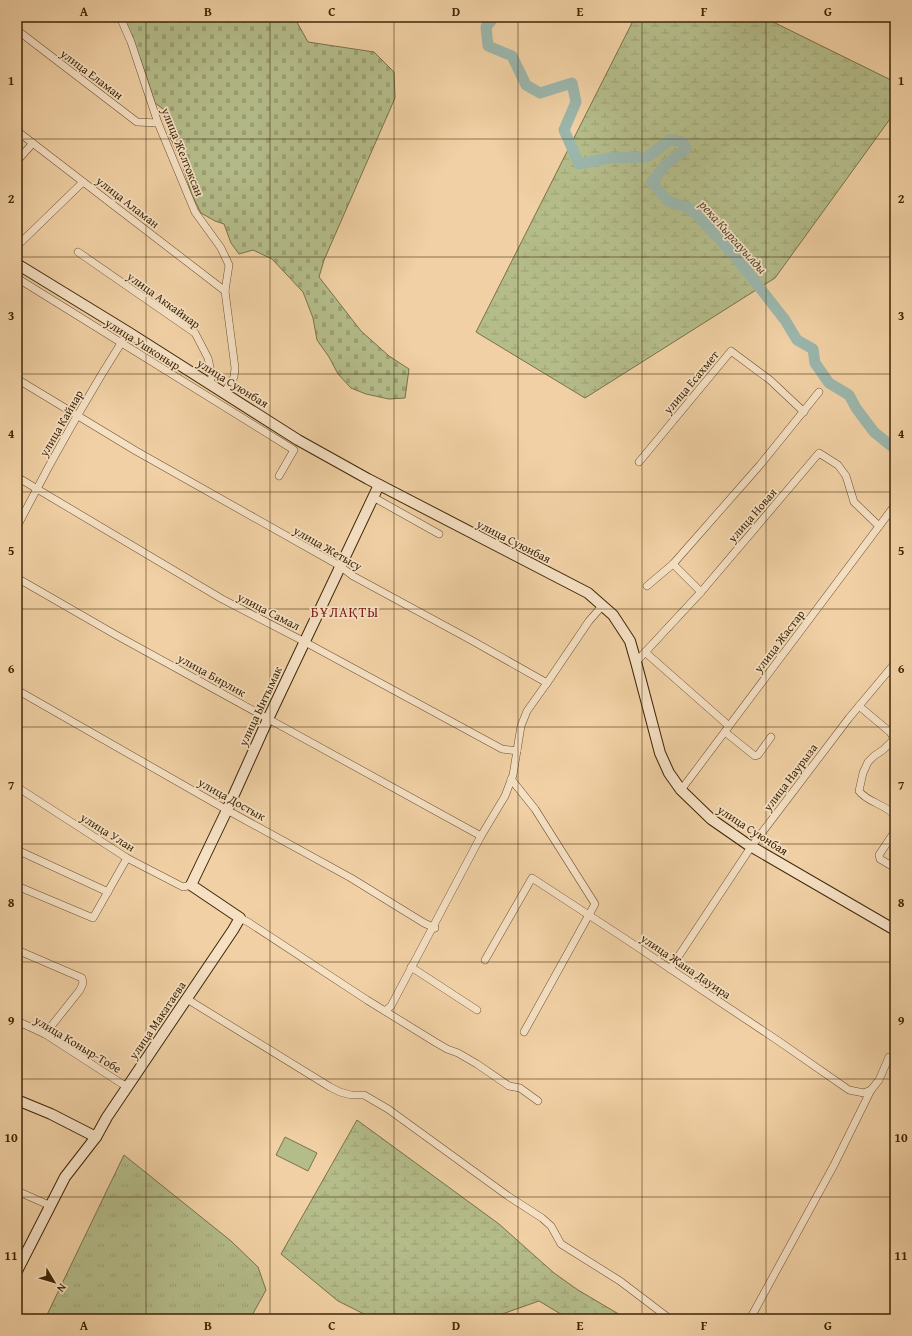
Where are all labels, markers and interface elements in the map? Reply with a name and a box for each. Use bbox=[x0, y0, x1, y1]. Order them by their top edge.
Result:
text: A bbox=[80, 2, 89, 21]
text: B bbox=[204, 2, 212, 21]
text: C bbox=[328, 2, 336, 21]
text: D bbox=[452, 2, 460, 21]
text: E bbox=[577, 2, 584, 21]
text: F bbox=[701, 2, 708, 21]
text: G bbox=[824, 2, 832, 21]
street label: улица Еламан bbox=[56, 44, 127, 103]
text: 1 bbox=[8, 71, 14, 90]
text: 1 bbox=[898, 71, 904, 90]
street label: улица Желтоксан bbox=[157, 104, 209, 199]
street label: улица Аламан bbox=[92, 171, 163, 232]
text: 2 bbox=[8, 189, 15, 208]
text: 2 bbox=[898, 189, 905, 208]
water label: река Кыргауылды bbox=[694, 195, 771, 278]
street label: улица Аккайнар bbox=[123, 267, 205, 333]
text: 3 bbox=[8, 306, 14, 325]
text: 3 bbox=[898, 306, 904, 325]
street label: улица Ушконыр bbox=[101, 314, 184, 374]
street label: улица Есахмет bbox=[659, 346, 723, 418]
street label: улица Суюнбая bbox=[193, 354, 272, 412]
street label: улица Кайнар bbox=[35, 386, 87, 460]
text: 4 bbox=[8, 424, 15, 443]
text: 4 bbox=[898, 424, 905, 443]
street label: улица Новая bbox=[723, 484, 780, 547]
street label: улица Суюнбая bbox=[473, 515, 554, 567]
street label: улица Жетысу bbox=[290, 521, 366, 575]
text: 5 bbox=[8, 541, 15, 560]
text: 5 bbox=[898, 541, 905, 560]
street label: улица Самал bbox=[234, 588, 304, 634]
district label: БҰЛАҚТЫ bbox=[311, 602, 379, 622]
street label: улица Жастар bbox=[749, 606, 809, 677]
street label: улица Бирлик bbox=[174, 649, 250, 701]
text: 6 bbox=[8, 659, 15, 678]
text: 6 bbox=[898, 659, 905, 678]
street label: улица Ынтымак bbox=[234, 663, 286, 749]
street label: улица Наурыза bbox=[758, 739, 821, 815]
street label: улица Достык bbox=[194, 773, 269, 825]
text: 7 bbox=[8, 776, 15, 795]
text: 7 bbox=[898, 776, 905, 795]
street label: улица Суюнбая bbox=[713, 800, 792, 859]
street label: улица Улан bbox=[77, 808, 139, 856]
text: 8 bbox=[8, 893, 15, 912]
text: 8 bbox=[898, 893, 905, 912]
street label: улица Жана Дауира bbox=[637, 929, 735, 1003]
street label: улица Макатаева bbox=[124, 977, 190, 1063]
text: 9 bbox=[8, 1011, 15, 1030]
street label: улица Коныр-Тобе bbox=[30, 1011, 125, 1077]
text: 9 bbox=[898, 1011, 905, 1030]
text: 10 bbox=[4, 1128, 18, 1147]
text: 10 bbox=[894, 1128, 908, 1147]
text: 11 bbox=[4, 1246, 18, 1265]
text: 11 bbox=[894, 1246, 908, 1265]
north arrow bbox=[34, 1262, 74, 1302]
text: N bbox=[53, 1280, 70, 1296]
text: A bbox=[80, 1316, 89, 1335]
text: B bbox=[204, 1316, 212, 1335]
text: C bbox=[328, 1316, 336, 1335]
text: D bbox=[452, 1316, 460, 1335]
text: E bbox=[577, 1316, 584, 1335]
text: F bbox=[701, 1316, 708, 1335]
text: G bbox=[824, 1316, 832, 1335]

